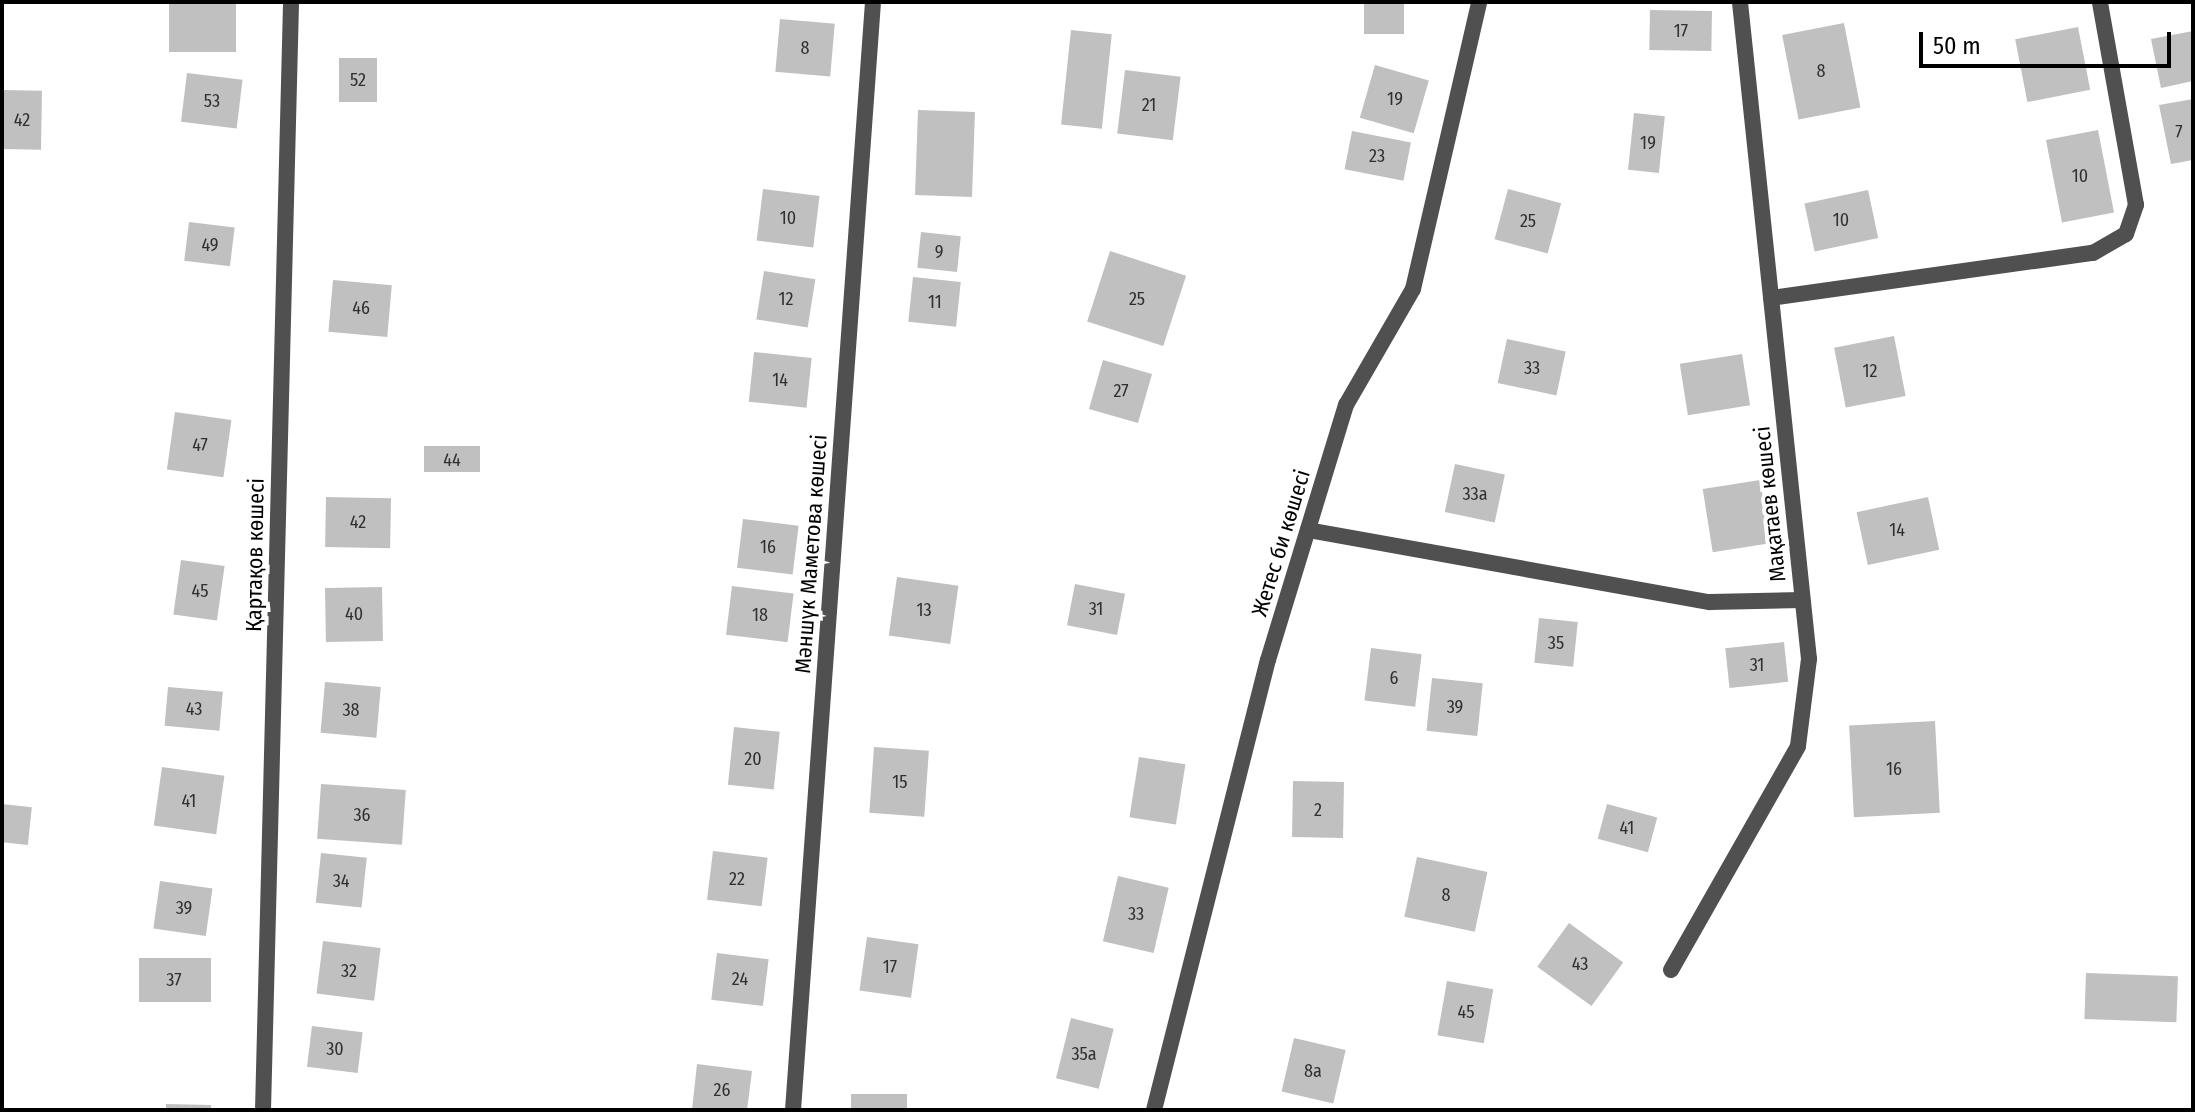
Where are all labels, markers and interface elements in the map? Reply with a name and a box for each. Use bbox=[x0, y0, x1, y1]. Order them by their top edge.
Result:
scale bar bbox=[1923, 16, 2175, 66]
house number: 17 bbox=[1674, 20, 1688, 42]
text: 50 m bbox=[1933, 32, 1981, 60]
house number: 8 bbox=[801, 37, 809, 59]
house number: 8 bbox=[1817, 60, 1825, 82]
house number: 52 bbox=[350, 69, 366, 91]
house number: 19 bbox=[1387, 88, 1403, 110]
house number: 53 bbox=[204, 90, 220, 112]
house number: 21 bbox=[1142, 94, 1156, 116]
house number: 42 bbox=[14, 109, 30, 131]
house number: 7 bbox=[2175, 121, 2183, 143]
house number: 19 bbox=[1640, 132, 1656, 154]
house number: 23 bbox=[1369, 145, 1385, 167]
house number: 10 bbox=[2072, 165, 2088, 187]
house number: 10 bbox=[780, 207, 796, 229]
house number: 10 bbox=[1833, 209, 1849, 231]
house number: 25 bbox=[1520, 210, 1536, 232]
house number: 49 bbox=[201, 234, 219, 256]
house number: 9 bbox=[935, 241, 943, 263]
house number: 12 bbox=[779, 288, 793, 310]
house number: 25 bbox=[1129, 288, 1145, 310]
house number: 11 bbox=[928, 291, 942, 313]
house number: 46 bbox=[352, 297, 370, 319]
house number: 33 bbox=[1524, 357, 1540, 379]
house number: 12 bbox=[1863, 360, 1877, 382]
house number: 14 bbox=[772, 369, 788, 391]
house number: 27 bbox=[1113, 380, 1129, 402]
street label: Мақатаев көшесі bbox=[1749, 425, 1791, 583]
house number: 47 bbox=[192, 434, 208, 456]
street label: Мәншүк Маметова көшесі bbox=[789, 434, 833, 674]
house number: 44 bbox=[443, 449, 461, 471]
street label: Жетес би көшесі bbox=[1246, 467, 1316, 619]
street label: Қартақов көшесі bbox=[240, 478, 270, 632]
house number: 33а bbox=[1462, 483, 1488, 505]
house number: 42 bbox=[350, 511, 366, 533]
house number: 14 bbox=[1889, 519, 1905, 541]
house number: 16 bbox=[760, 536, 776, 558]
house number: 45 bbox=[192, 580, 208, 602]
house number: 31 bbox=[1089, 598, 1103, 620]
house number: 13 bbox=[916, 599, 932, 621]
house number: 40 bbox=[345, 603, 363, 625]
house number: 18 bbox=[752, 604, 768, 626]
house number: 35 bbox=[1548, 632, 1564, 654]
house number: 31 bbox=[1750, 654, 1764, 676]
house number: 6 bbox=[1390, 667, 1398, 689]
house number: 39 bbox=[1447, 696, 1463, 718]
house number: 43 bbox=[186, 698, 202, 720]
house number: 38 bbox=[342, 699, 360, 721]
house number: 20 bbox=[744, 748, 762, 770]
house number: 16 bbox=[1886, 758, 1902, 780]
house number: 15 bbox=[892, 771, 908, 793]
house number: 41 bbox=[182, 790, 196, 812]
house number: 2 bbox=[1314, 799, 1322, 821]
house number: 36 bbox=[353, 804, 371, 826]
house number: 41 bbox=[1620, 817, 1634, 839]
house number: 22 bbox=[729, 868, 745, 890]
house number: 34 bbox=[333, 870, 349, 892]
house number: 8 bbox=[1442, 884, 1450, 906]
house number: 39 bbox=[176, 897, 192, 919]
house number: 33 bbox=[1128, 903, 1144, 925]
house number: 43 bbox=[1572, 953, 1588, 975]
house number: 17 bbox=[883, 956, 897, 978]
house number: 32 bbox=[341, 960, 357, 982]
house number: 24 bbox=[732, 968, 748, 990]
house number: 37 bbox=[166, 969, 182, 991]
house number: 45 bbox=[1458, 1001, 1474, 1023]
house number: 30 bbox=[326, 1038, 344, 1060]
house number: 35а bbox=[1071, 1043, 1097, 1065]
house number: 8а bbox=[1304, 1060, 1322, 1082]
house number: 26 bbox=[714, 1079, 730, 1101]

